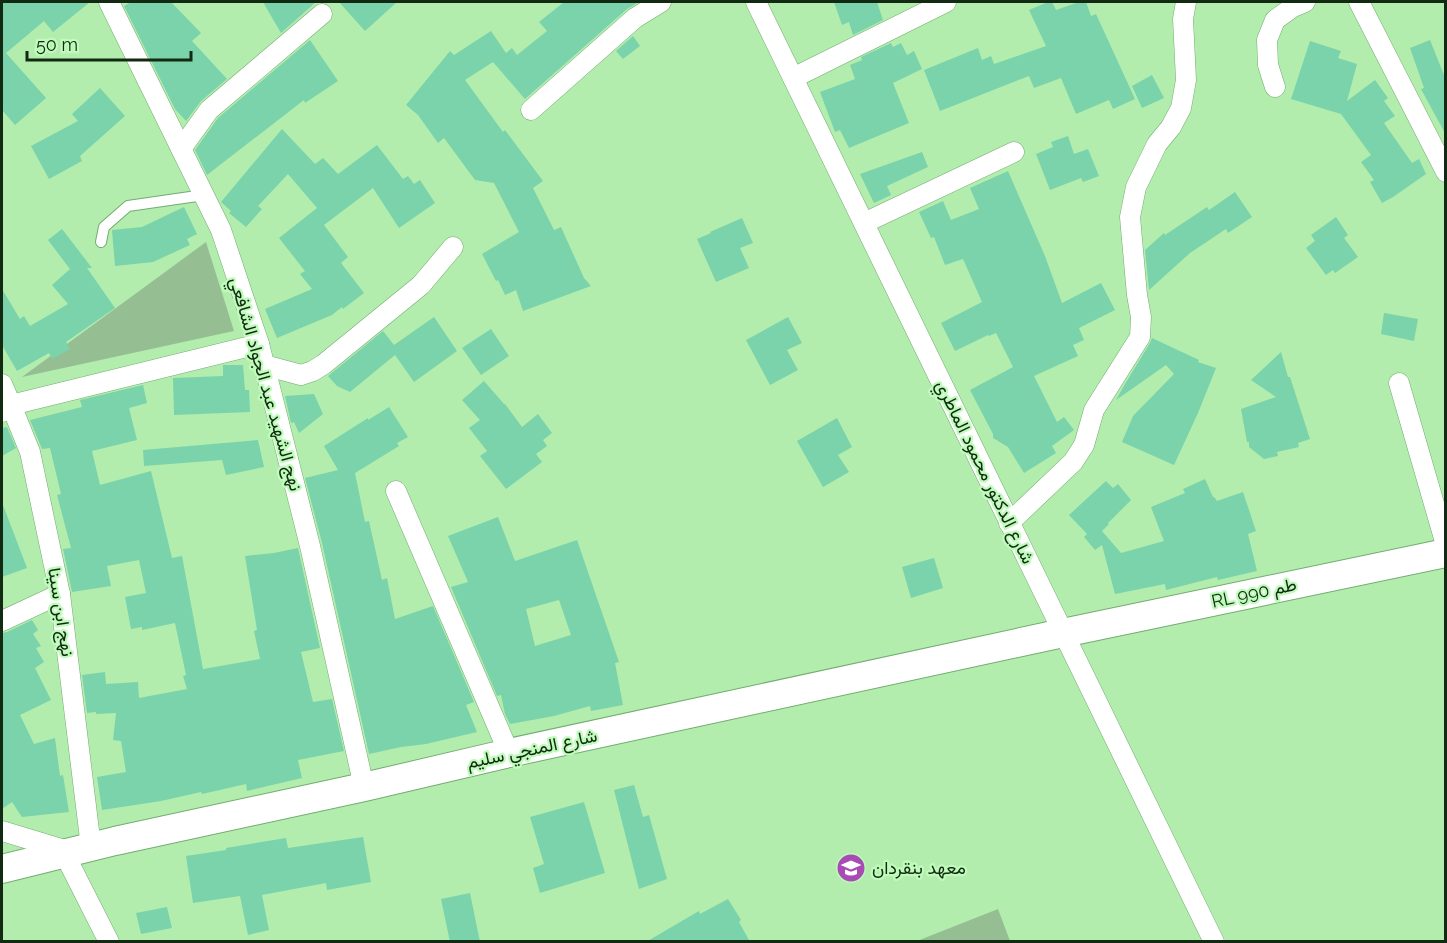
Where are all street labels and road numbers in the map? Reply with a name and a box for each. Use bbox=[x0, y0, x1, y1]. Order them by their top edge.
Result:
street label: نهج الشهيد عبد الجواد الشافعي bbox=[221, 274, 307, 495]
street label: شارع الدكتور محمود الماطري bbox=[927, 376, 1039, 569]
street label: نهج ابن سينا bbox=[42, 566, 79, 658]
street label: RL طم 990 bbox=[1210, 573, 1299, 614]
street label: شارع المنجي سليم bbox=[465, 724, 600, 777]

